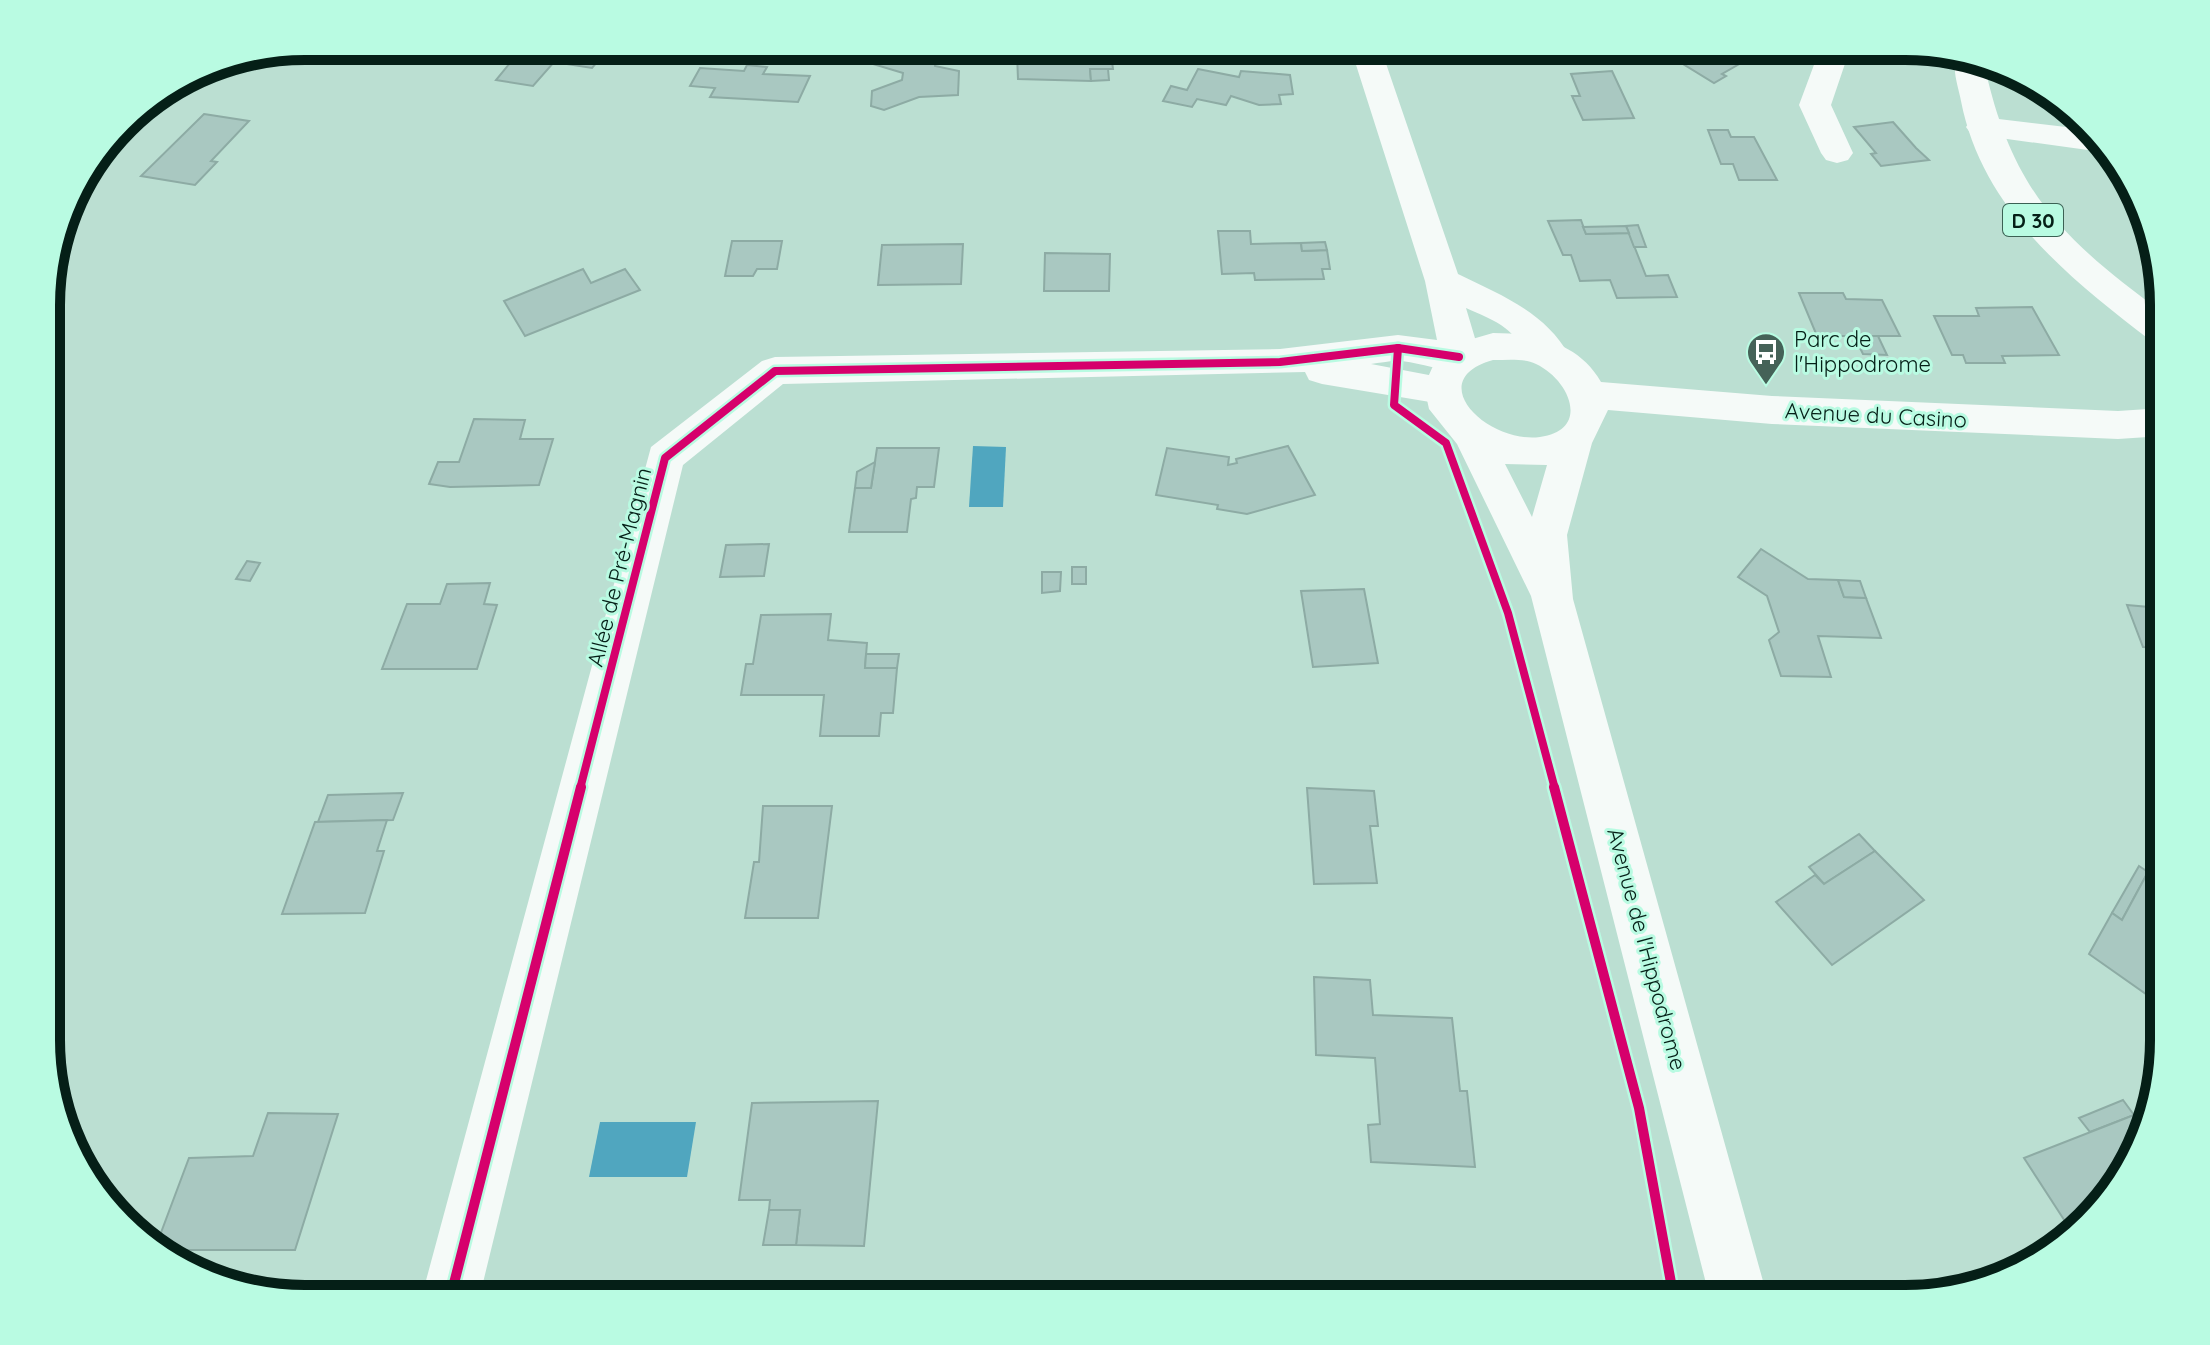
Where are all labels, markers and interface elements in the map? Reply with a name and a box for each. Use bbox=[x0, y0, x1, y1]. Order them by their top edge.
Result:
road number: D 30 bbox=[2003, 204, 2063, 236]
place label: Parc de l'Hippodrome bbox=[1794, 325, 1931, 378]
bus stop icon: Parc de l'Hippodrome bbox=[1745, 331, 1787, 386]
street label: Avenue du Casino bbox=[1784, 396, 1968, 434]
street label: Allée de Pré-Magnin bbox=[581, 465, 657, 669]
street label: Avenue de l'Hippodrome bbox=[1601, 825, 1693, 1073]

